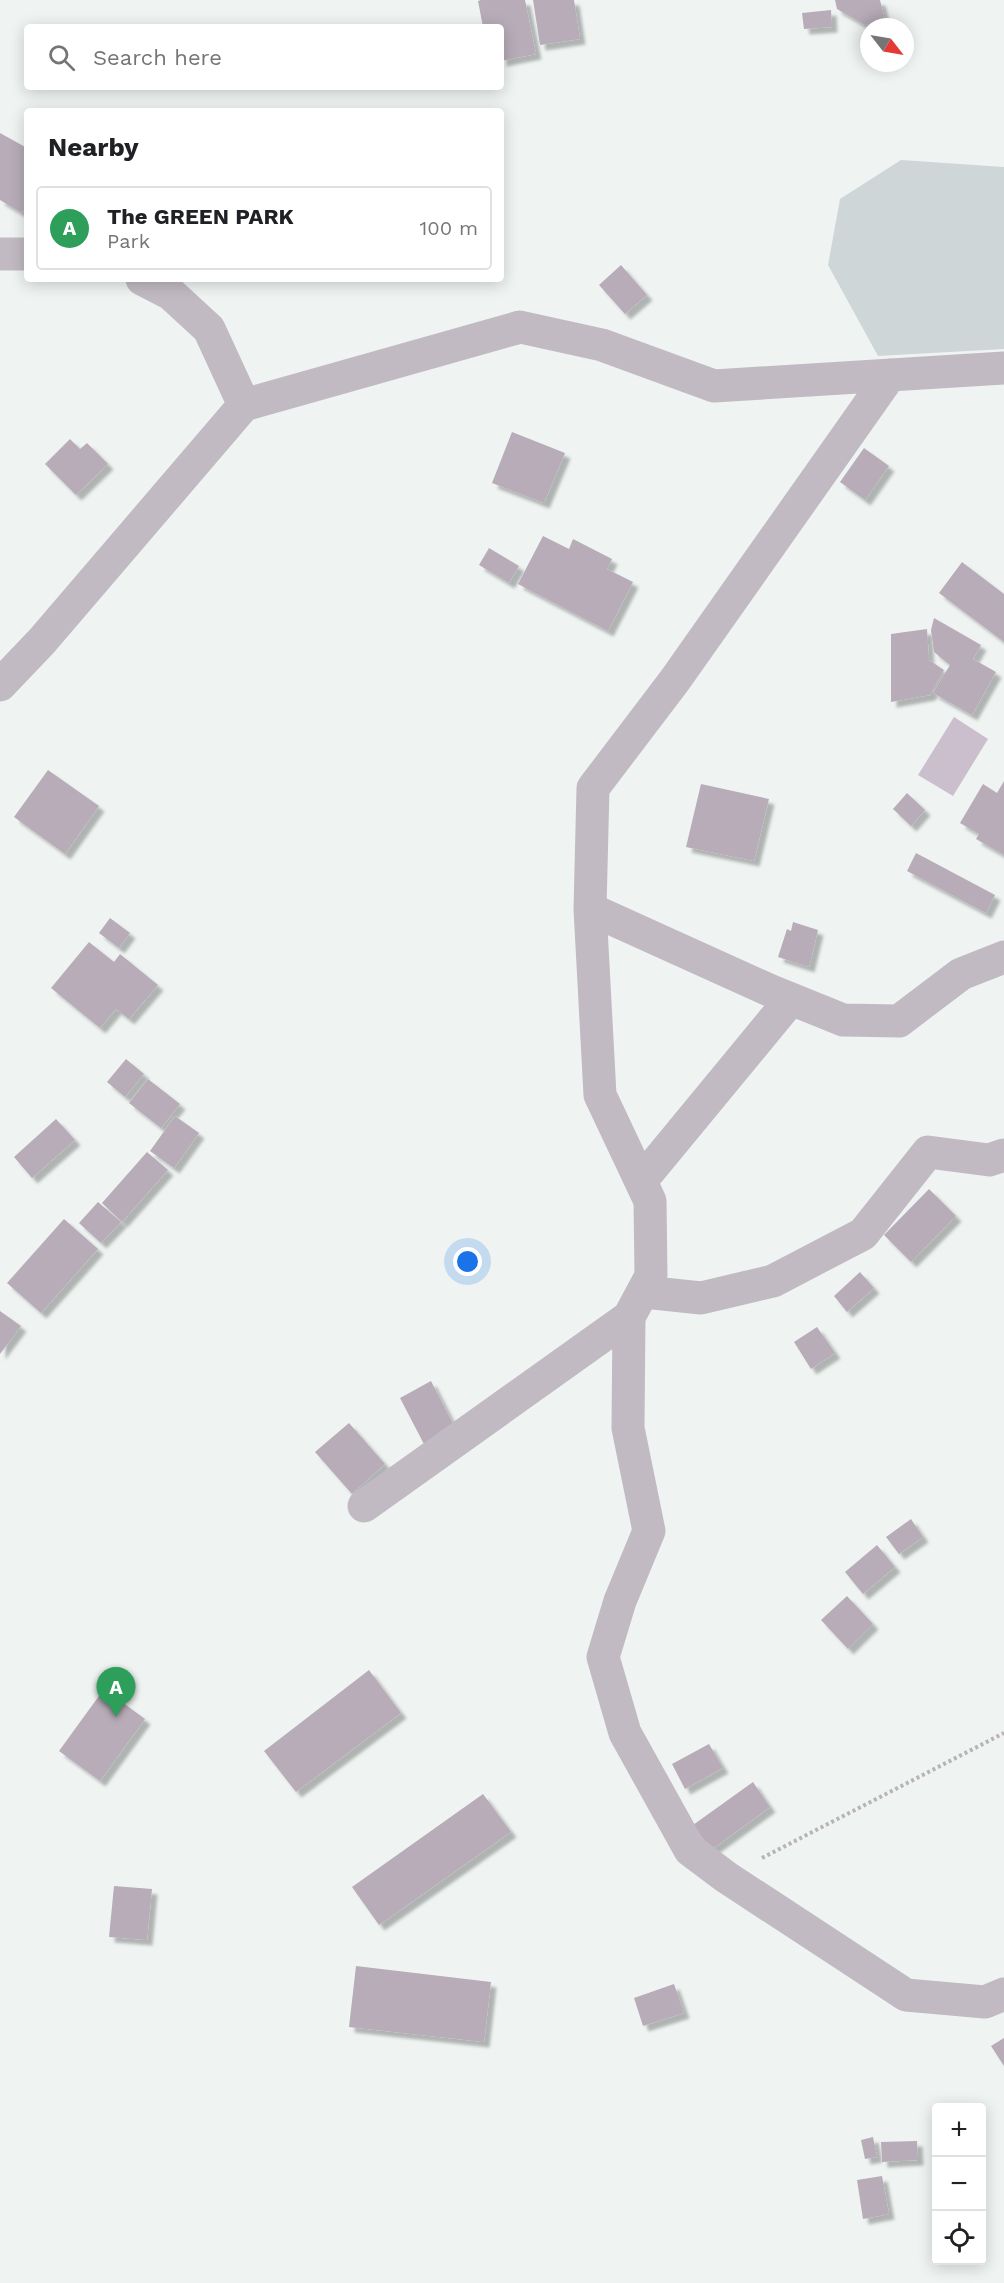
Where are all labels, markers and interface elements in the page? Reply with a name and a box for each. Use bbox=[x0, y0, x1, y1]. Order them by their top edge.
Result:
north arrow bbox=[860, 18, 914, 72]
search box bbox=[24, 24, 504, 90]
icon: search bbox=[45, 41, 78, 74]
text: Search here bbox=[93, 45, 222, 70]
text: Nearby bbox=[48, 132, 139, 162]
text: The GREEN PARK bbox=[107, 204, 294, 229]
text: A bbox=[63, 216, 76, 240]
text: 100 m bbox=[419, 216, 478, 240]
text: Park bbox=[107, 229, 150, 253]
your location bbox=[453, 1247, 482, 1276]
pin: A bbox=[96, 1668, 136, 1717]
map controls bbox=[932, 2103, 986, 2265]
button: + bbox=[932, 2103, 986, 2157]
button: − bbox=[932, 2157, 986, 2211]
button: locate bbox=[932, 2211, 986, 2265]

